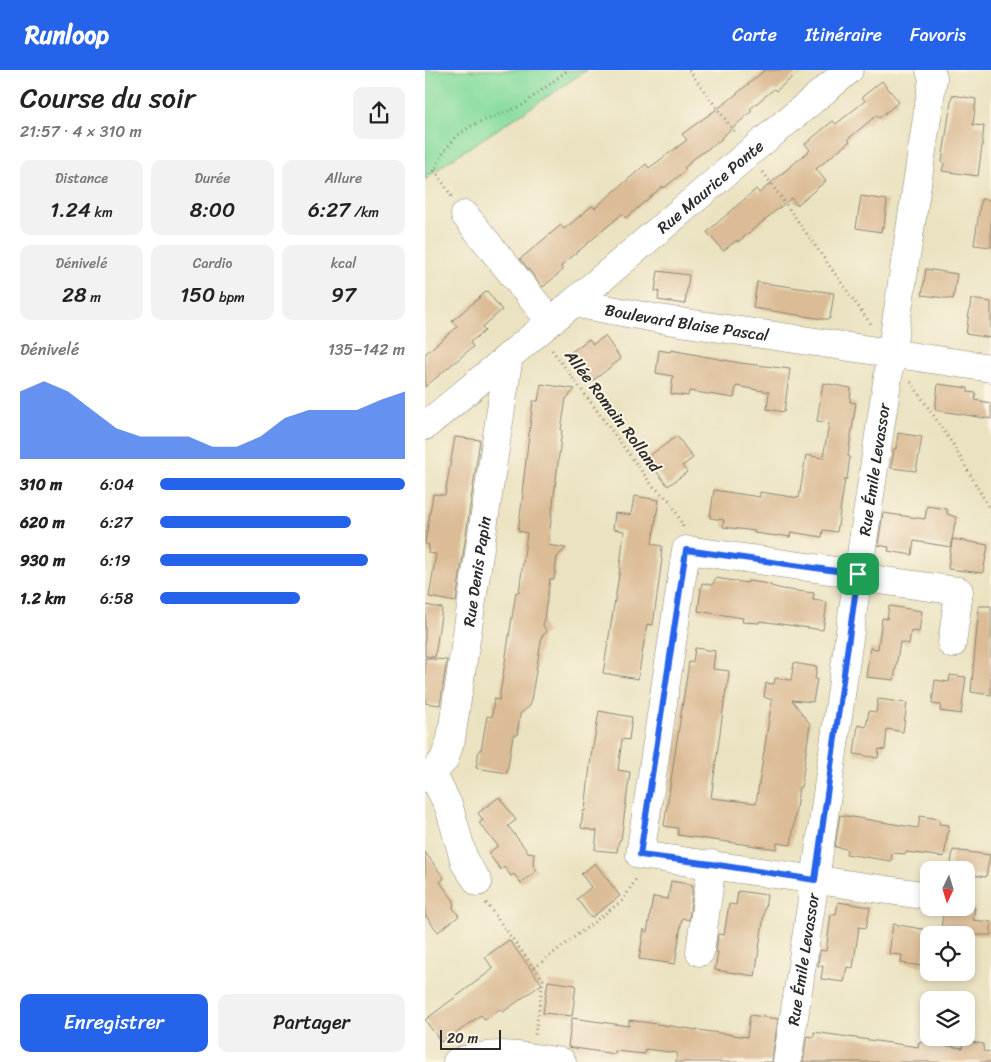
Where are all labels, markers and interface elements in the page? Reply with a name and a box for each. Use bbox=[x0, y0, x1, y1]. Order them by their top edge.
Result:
text: Runloop bbox=[25, 14, 109, 56]
text: Carte bbox=[732, 19, 777, 51]
text: Itinéraire bbox=[805, 19, 882, 51]
text: Favoris bbox=[910, 19, 966, 51]
text: Course du soir bbox=[20, 73, 195, 122]
button: share bbox=[353, 87, 405, 139]
text: 21:57 · 4 × 310 m bbox=[20, 117, 142, 146]
street label: Rue Maurice Ponte bbox=[650, 132, 770, 241]
text: Distance bbox=[55, 166, 108, 191]
text: Durée bbox=[194, 166, 231, 191]
text: Allure bbox=[325, 166, 362, 191]
text: 1.24 bbox=[50, 191, 91, 229]
text: 8:00 bbox=[190, 191, 235, 229]
text: 6:27 bbox=[308, 191, 350, 229]
text: km bbox=[91, 200, 113, 225]
text: /km bbox=[350, 200, 379, 225]
text: Dénivelé bbox=[56, 251, 107, 276]
text: Cardio bbox=[193, 251, 232, 276]
text: kcal bbox=[331, 251, 356, 276]
text: 28 bbox=[62, 276, 87, 314]
text: 150 bbox=[180, 276, 215, 314]
text: 97 bbox=[331, 276, 356, 314]
text: m bbox=[87, 285, 101, 310]
text: bpm bbox=[215, 285, 245, 310]
street label: Boulevard Blaise Pascal bbox=[603, 295, 771, 350]
text: Dénivelé bbox=[20, 335, 79, 364]
text: 135–142 m bbox=[328, 335, 405, 364]
street label: Allée Romain Rolland bbox=[556, 343, 670, 480]
street label: Rue Émile Levassor bbox=[849, 400, 898, 538]
text: 310 m bbox=[20, 470, 62, 499]
text: 6:04 bbox=[100, 470, 134, 499]
text: 620 m bbox=[20, 508, 65, 537]
text: 6:27 bbox=[100, 508, 132, 537]
street label: Rue Denis Papin bbox=[454, 514, 499, 629]
text: 930 m bbox=[20, 546, 65, 575]
text: 6:19 bbox=[100, 546, 131, 575]
pin bbox=[837, 553, 879, 595]
icon: arrive bbox=[844, 560, 872, 588]
text: 1.2 km bbox=[20, 584, 66, 613]
text: 6:58 bbox=[100, 584, 133, 613]
north arrow bbox=[920, 861, 975, 916]
map controls bbox=[920, 861, 975, 1046]
street label: Rue Émile Levassor bbox=[778, 889, 828, 1028]
button: locate bbox=[920, 926, 975, 981]
button: layers bbox=[920, 991, 975, 1046]
button: Enregistrer bbox=[20, 994, 208, 1052]
button: Partager bbox=[218, 994, 405, 1052]
text: 20 m bbox=[447, 1026, 478, 1051]
scale bar bbox=[440, 1027, 501, 1050]

